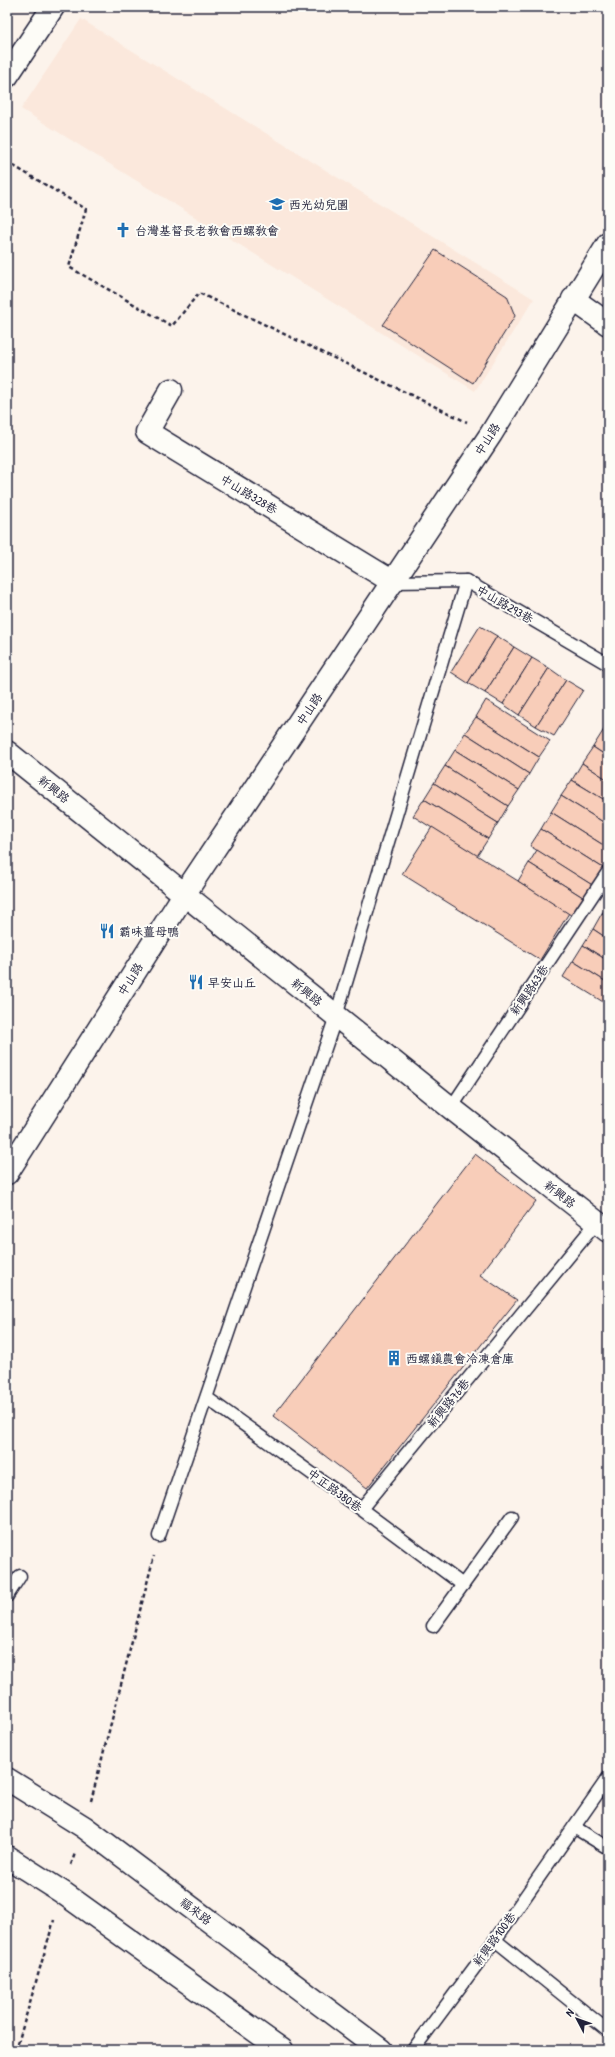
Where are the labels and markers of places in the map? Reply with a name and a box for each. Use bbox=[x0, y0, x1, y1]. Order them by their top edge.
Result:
school or university icon: 西光幼兒園 bbox=[268, 195, 286, 213]
place label: 西光幼兒園 bbox=[289, 196, 349, 213]
church icon: 台灣基督長老教會西螺教會 bbox=[114, 221, 132, 239]
place label: 台灣基督長老教會西螺教會 bbox=[135, 222, 279, 239]
restaurant icon: 霸味薑母鴨 bbox=[98, 922, 116, 940]
place label: 霸味薑母鴨 bbox=[119, 923, 179, 940]
restaurant icon: 早安山丘 bbox=[187, 973, 205, 991]
place label: 早安山丘 bbox=[208, 974, 256, 991]
building icon: 西螺鎮農會冷凍倉庫 bbox=[385, 1349, 403, 1367]
place label: 西螺鎮農會冷凍倉庫 bbox=[406, 1350, 514, 1367]

